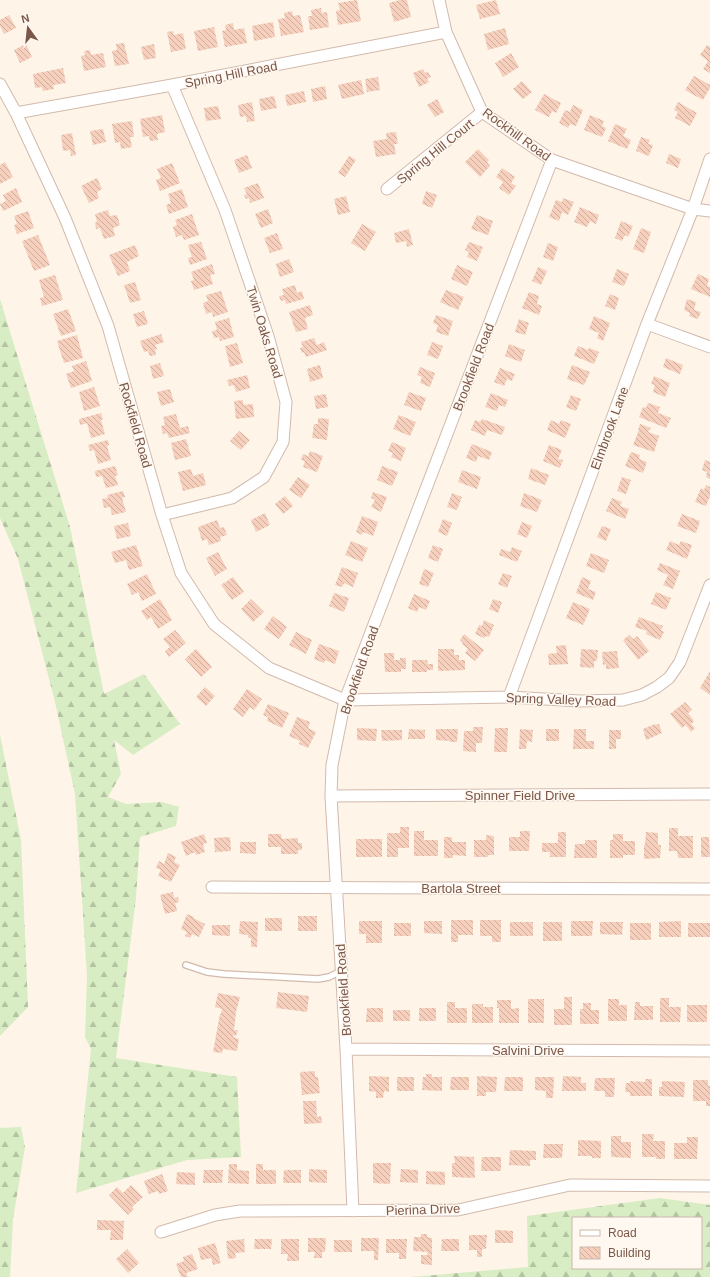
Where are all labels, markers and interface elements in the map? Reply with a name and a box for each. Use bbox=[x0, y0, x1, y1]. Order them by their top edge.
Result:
north arrow bbox=[8, 8, 48, 48]
text: N bbox=[20, 12, 31, 25]
street label: Spring Hill Road bbox=[184, 58, 279, 91]
street label: Rockhill Road bbox=[480, 105, 554, 164]
street label: Spring Hill Court bbox=[394, 116, 477, 187]
street label: Twin Oaks Road bbox=[243, 284, 286, 380]
street label: Brookfield Road bbox=[450, 321, 497, 413]
street label: Rockfield Road bbox=[116, 381, 155, 470]
street label: Elmbrook Lane bbox=[587, 385, 631, 472]
street label: Brookfield Road bbox=[337, 624, 382, 716]
street label: Spring Valley Road bbox=[506, 690, 616, 709]
street label: Spinner Field Drive bbox=[465, 788, 575, 803]
street label: Bartola Street bbox=[421, 881, 501, 896]
street label: Brookfield Road bbox=[333, 943, 354, 1037]
street label: Salvini Drive bbox=[492, 1043, 564, 1058]
street label: Pierina Drive bbox=[386, 1201, 460, 1218]
legend bbox=[572, 1217, 702, 1269]
text: Road bbox=[608, 1226, 637, 1240]
text: Building bbox=[608, 1246, 651, 1260]

